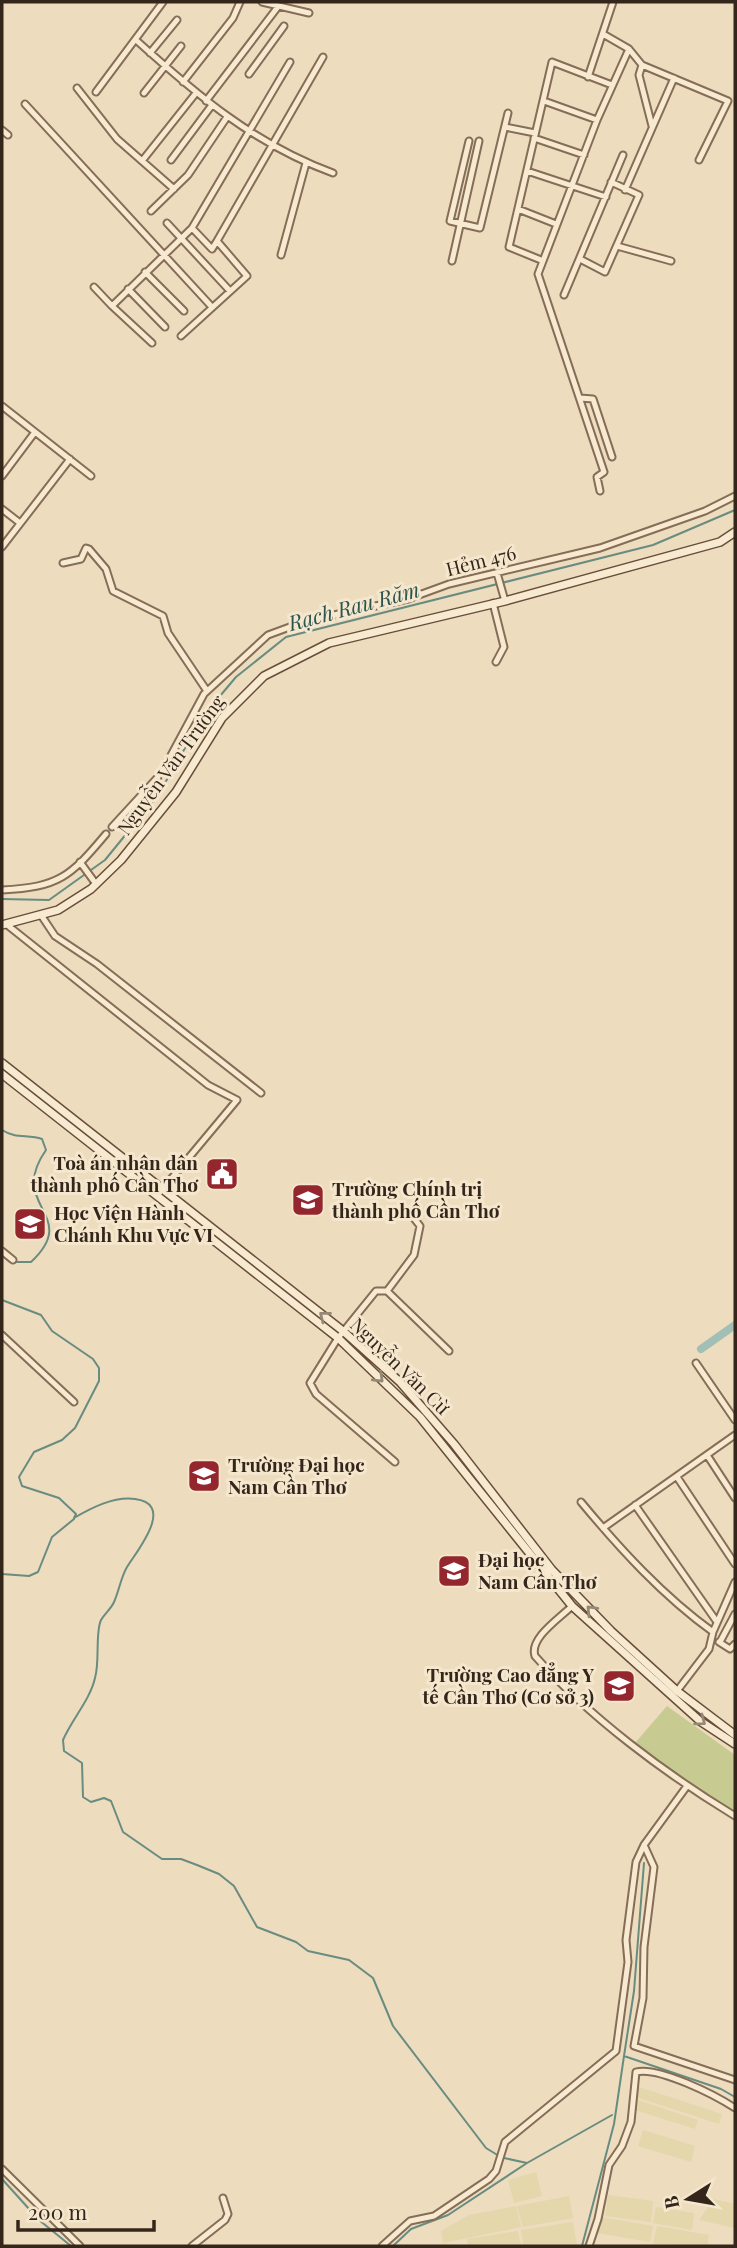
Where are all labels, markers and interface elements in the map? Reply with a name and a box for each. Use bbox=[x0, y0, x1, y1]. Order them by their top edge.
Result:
street label: Hẻm 476 bbox=[443, 539, 519, 581]
water label: Rạch Rau Răm bbox=[284, 574, 422, 636]
street label: Nguyễn Văn Trường bbox=[110, 689, 230, 840]
place label: Toà án nhân dân thành phố Cần Thơ bbox=[30, 1149, 199, 1197]
public building icon: Toà án nhân dân thành phố Cần Thơ bbox=[203, 1155, 241, 1193]
place label: Trường Chính trị thành phố Cần Thơ bbox=[331, 1175, 501, 1223]
school or university icon: Trường Chính trị thành phố Cần Thơ bbox=[289, 1181, 327, 1219]
place label: Học Viện Hành Chánh Khu Vực VI bbox=[54, 1199, 213, 1247]
school or university icon: Học Viện Hành Chánh Khu Vực VI bbox=[11, 1205, 49, 1243]
one-way arrow bbox=[319, 1311, 331, 1324]
street label: Nguyễn Văn Cừ bbox=[345, 1311, 456, 1420]
one-way arrow bbox=[371, 1369, 384, 1382]
place label: Trường Đại học Nam Cần Thơ bbox=[228, 1451, 365, 1499]
school or university icon: Trường Đại học Nam Cần Thơ bbox=[185, 1457, 223, 1495]
place label: Đại học Nam Cần Thơ bbox=[478, 1546, 598, 1594]
school or university icon: Đại học Nam Cần Thơ bbox=[435, 1552, 473, 1590]
one-way arrow bbox=[586, 1606, 599, 1619]
place label: Trường Cao đẳng Y tế Cần Thơ (Cơ sở 3) bbox=[422, 1661, 594, 1709]
school or university icon: Trường Cao đẳng Y tế Cần Thơ (Cơ sở 3) bbox=[600, 1667, 638, 1705]
one-way arrow bbox=[693, 1713, 706, 1725]
north arrow bbox=[653, 2164, 723, 2234]
scale bar bbox=[18, 2188, 154, 2232]
text: B bbox=[656, 2193, 684, 2211]
text: 200 m bbox=[28, 2197, 87, 2225]

